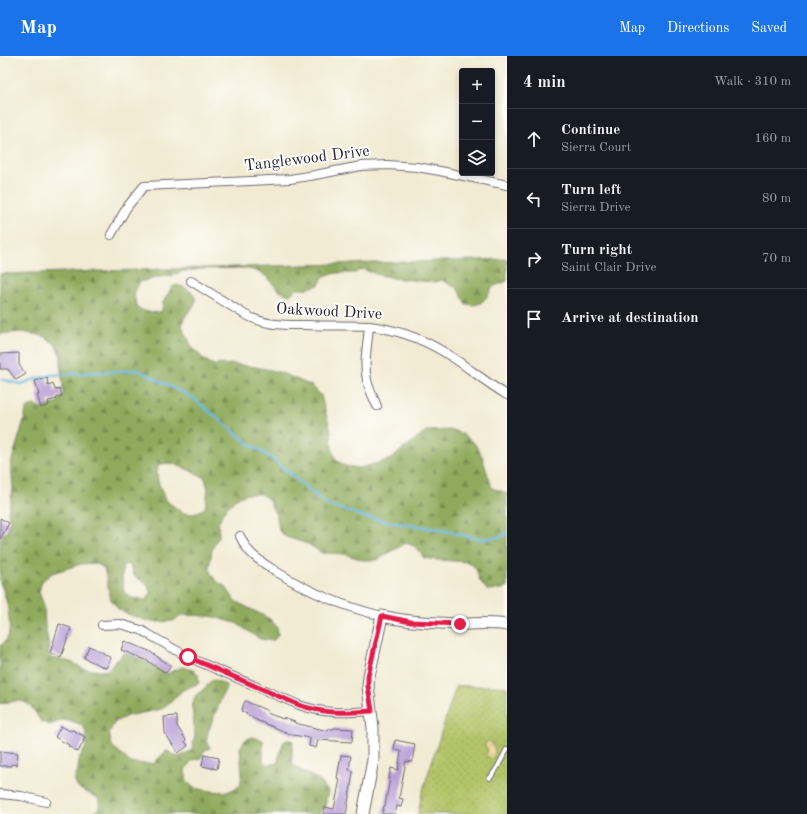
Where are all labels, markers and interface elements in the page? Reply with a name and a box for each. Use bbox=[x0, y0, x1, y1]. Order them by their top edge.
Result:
text: Map bbox=[20, 19, 57, 38]
text: Map bbox=[619, 21, 645, 35]
text: Directions bbox=[667, 21, 729, 35]
text: Saved bbox=[751, 21, 787, 35]
map controls bbox=[459, 68, 495, 176]
button: + bbox=[459, 68, 495, 104]
text: 4 min bbox=[523, 74, 566, 91]
text: Walk · 310 m bbox=[714, 75, 791, 88]
button: − bbox=[459, 104, 495, 140]
text: Continue bbox=[561, 123, 620, 138]
icon: ahead bbox=[523, 128, 545, 150]
text: 160 m bbox=[754, 132, 791, 145]
button: layers bbox=[459, 140, 495, 176]
text: Sierra Court bbox=[561, 141, 631, 154]
street label: Tanglewood Drive bbox=[243, 143, 371, 175]
text: Turn left bbox=[561, 183, 621, 198]
icon: left bbox=[523, 188, 545, 210]
text: 80 m bbox=[762, 192, 791, 205]
text: Sierra Drive bbox=[561, 201, 631, 214]
text: Turn right bbox=[561, 243, 632, 258]
icon: right bbox=[523, 248, 545, 270]
text: 70 m bbox=[762, 252, 791, 265]
text: Saint Clair Drive bbox=[561, 261, 657, 274]
street label: Oakwood Drive bbox=[276, 301, 382, 323]
icon: arrive bbox=[523, 308, 545, 330]
text: Arrive at destination bbox=[561, 311, 699, 326]
route end bbox=[451, 615, 469, 633]
route start bbox=[179, 648, 197, 666]

